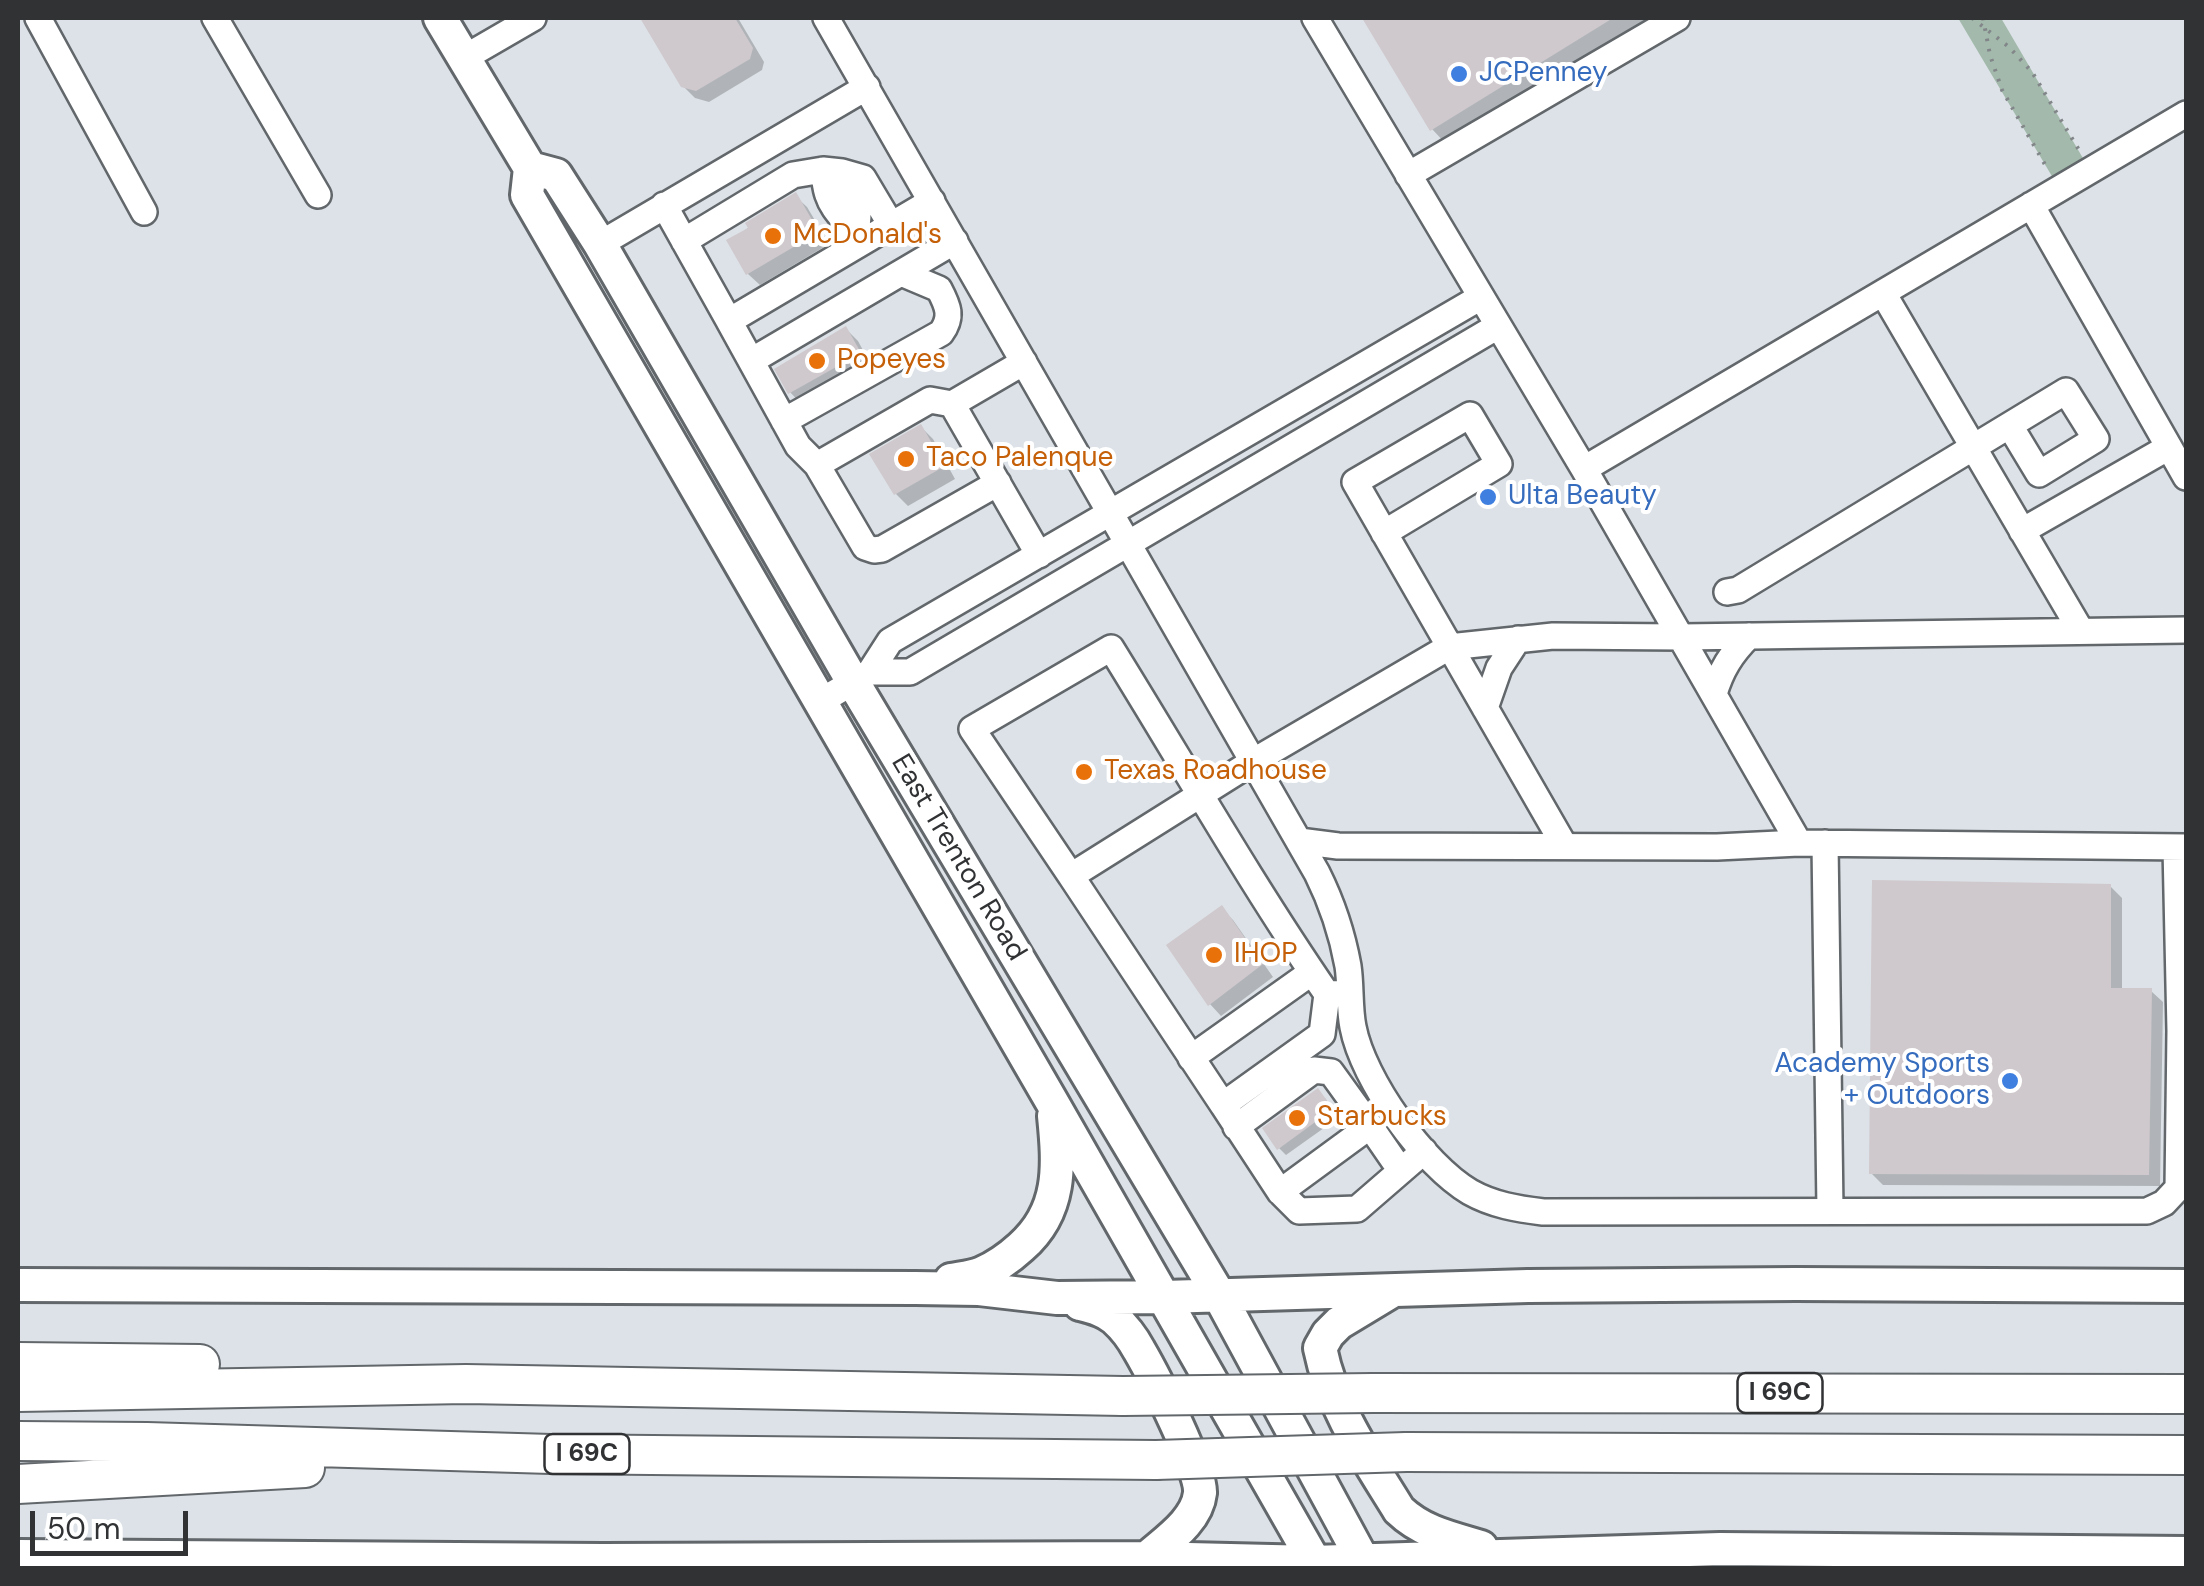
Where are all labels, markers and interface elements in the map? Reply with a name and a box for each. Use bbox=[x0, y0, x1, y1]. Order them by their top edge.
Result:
place label: JCPenney bbox=[1479, 57, 1607, 91]
marker: JCPenney bbox=[1448, 63, 1470, 85]
place label: McDonald's bbox=[793, 219, 942, 253]
marker: McDonald's bbox=[762, 225, 784, 247]
place label: Popeyes bbox=[837, 344, 946, 378]
marker: Popeyes bbox=[806, 350, 828, 372]
place label: Taco Palenque bbox=[926, 442, 1113, 476]
marker: Taco Palenque bbox=[895, 448, 917, 470]
place label: Ulta Beauty bbox=[1508, 480, 1657, 514]
marker: Ulta Beauty bbox=[1477, 486, 1499, 508]
street label: East Trenton Road bbox=[883, 749, 1033, 967]
place label: Texas Roadhouse bbox=[1104, 755, 1327, 789]
marker: Texas Roadhouse bbox=[1073, 761, 1095, 783]
place label: IHOP bbox=[1234, 938, 1298, 972]
marker: IHOP bbox=[1203, 944, 1225, 966]
place label: Academy Sports + Outdoors bbox=[1774, 1048, 1990, 1114]
marker: Academy Sports + Outdoors bbox=[1999, 1070, 2021, 1092]
place label: Starbucks bbox=[1317, 1101, 1447, 1135]
marker: Starbucks bbox=[1286, 1107, 1308, 1129]
road number: I 69C bbox=[1738, 1373, 1822, 1413]
road number: I 69C bbox=[544, 1434, 630, 1474]
scale bar bbox=[35, 1491, 192, 1553]
text: 50 m bbox=[47, 1509, 121, 1548]

